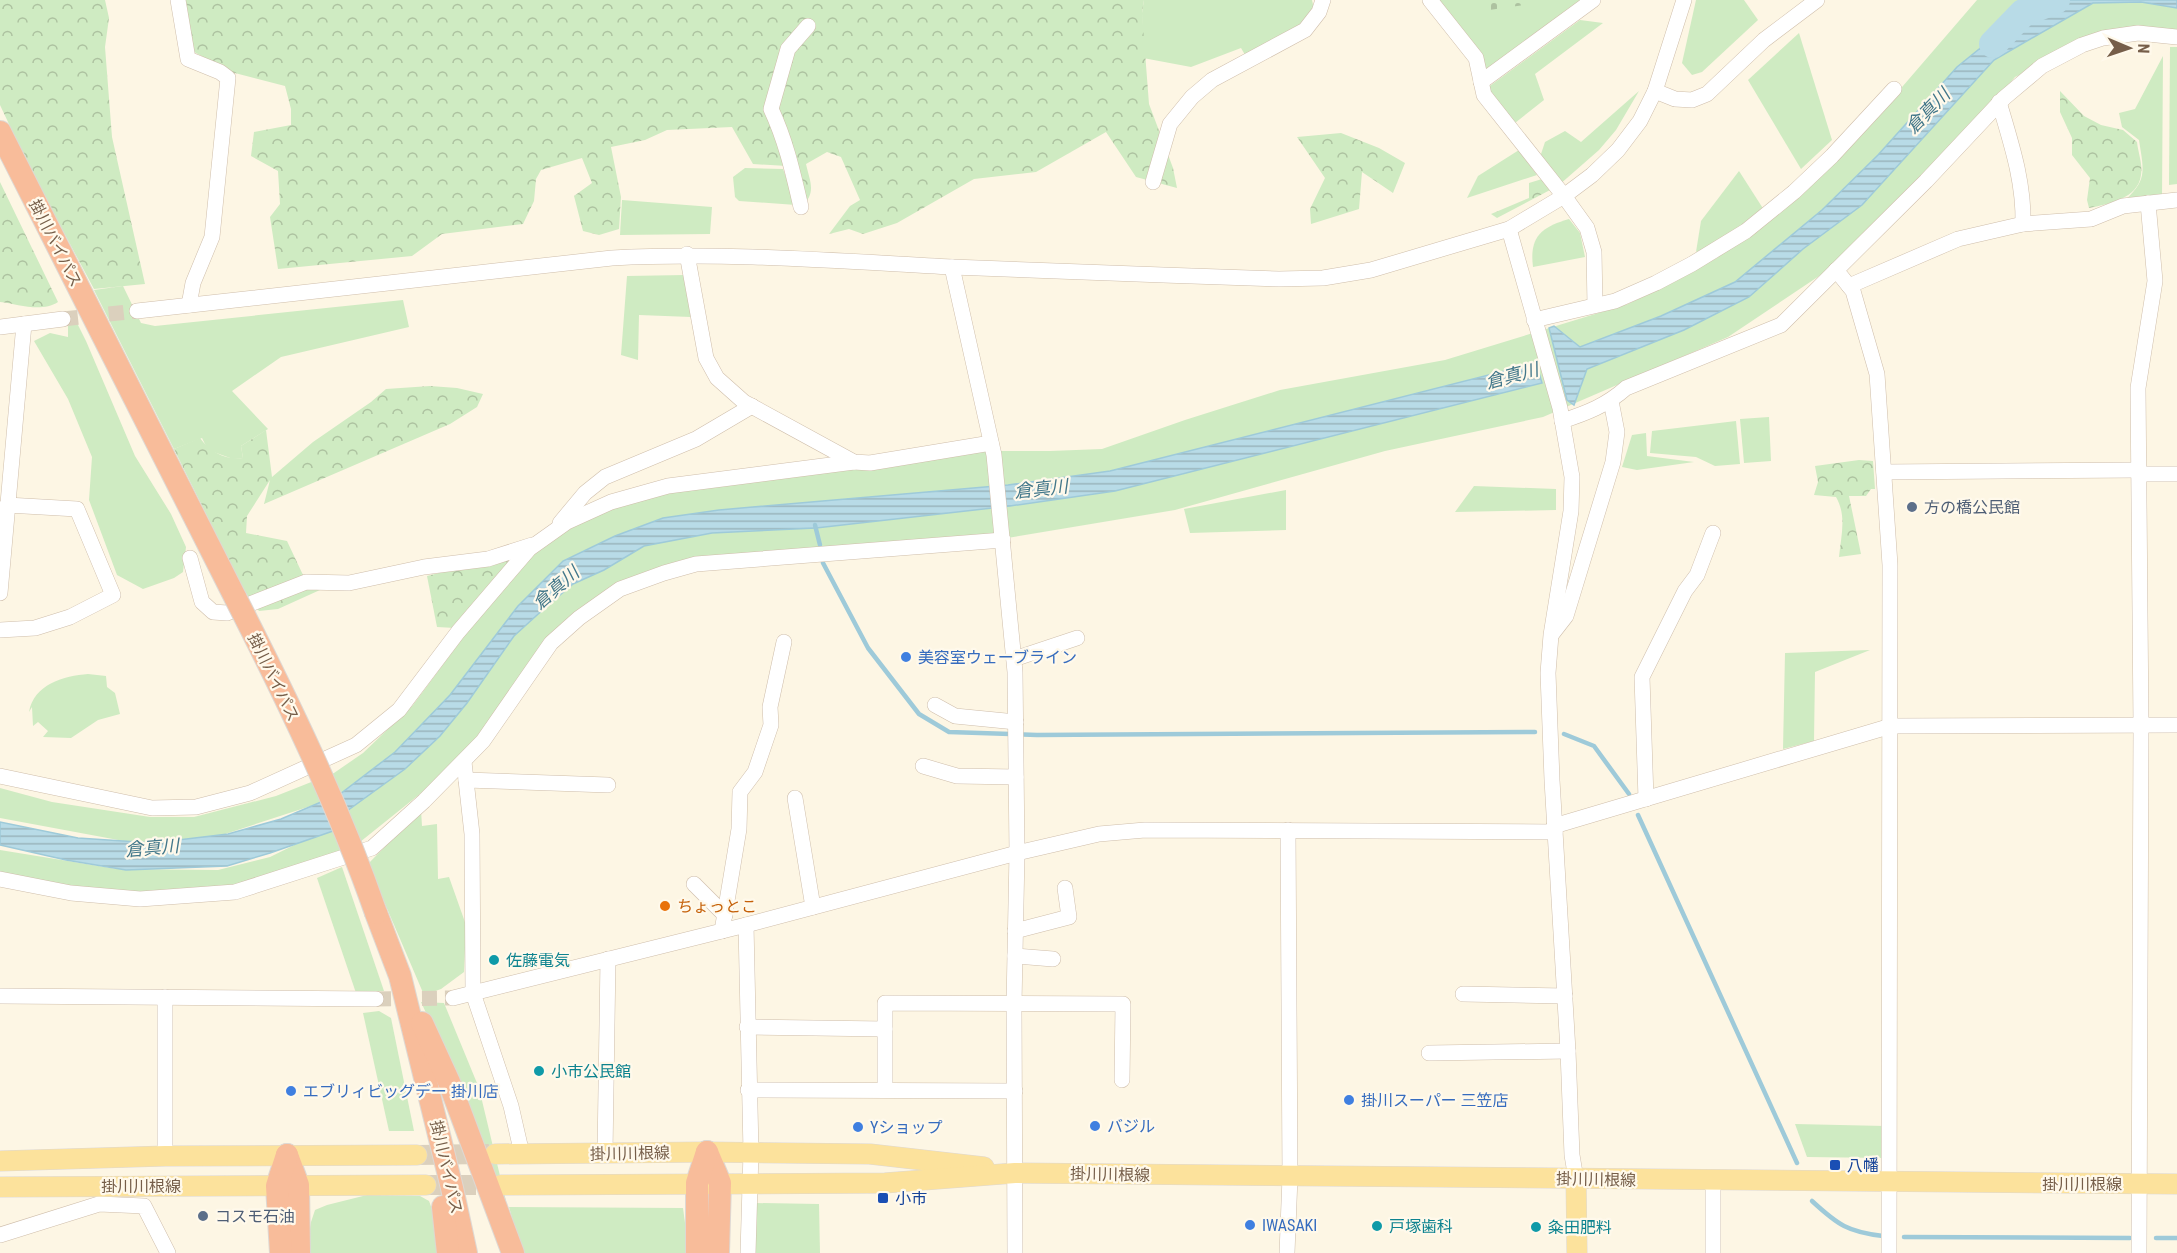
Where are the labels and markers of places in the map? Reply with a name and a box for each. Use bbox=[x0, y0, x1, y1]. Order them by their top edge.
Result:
place label: 方の橋公民館 bbox=[1924, 498, 2020, 517]
marker: 方の橋公民館 bbox=[1905, 500, 1919, 514]
place label: 美容室ウェーブライン bbox=[918, 648, 1077, 667]
marker: 美容室ウェーブライン bbox=[899, 650, 913, 664]
place label: ちょっとこ bbox=[677, 897, 757, 916]
marker: ちょっとこ bbox=[658, 899, 672, 913]
place label: 佐藤電気 bbox=[506, 951, 570, 970]
marker: 佐藤電気 bbox=[487, 953, 501, 967]
place label: 小市公民館 bbox=[551, 1062, 631, 1081]
marker: 小市公民館 bbox=[532, 1064, 546, 1078]
place label: エブリィビッグデー 掛川店 bbox=[303, 1082, 499, 1101]
marker: エブリィビッグデー 掛川店 bbox=[284, 1084, 298, 1098]
place label: 掛川スーパー 三笠店 bbox=[1361, 1091, 1509, 1110]
marker: 掛川スーパー 三笠店 bbox=[1342, 1093, 1356, 1107]
place label: バジル bbox=[1107, 1117, 1155, 1136]
place label: Yショップ bbox=[870, 1118, 942, 1137]
marker: バジル bbox=[1088, 1119, 1102, 1133]
marker: Yショップ bbox=[851, 1120, 865, 1134]
place label: 八幡 bbox=[1847, 1156, 1879, 1175]
marker: 八幡 bbox=[1828, 1158, 1842, 1172]
place label: 小市 bbox=[895, 1189, 927, 1208]
marker: 小市 bbox=[876, 1191, 890, 1205]
place label: コスモ石油 bbox=[215, 1207, 295, 1226]
marker: コスモ石油 bbox=[196, 1209, 210, 1223]
place label: IWASAKI bbox=[1262, 1216, 1317, 1235]
place label: 戸塚歯科 bbox=[1389, 1217, 1453, 1236]
marker: IWASAKI bbox=[1243, 1218, 1257, 1232]
place label: 粂田肥料 bbox=[1548, 1218, 1612, 1237]
marker: 戸塚歯科 bbox=[1370, 1219, 1384, 1233]
marker: 粂田肥料 bbox=[1529, 1220, 1543, 1234]

